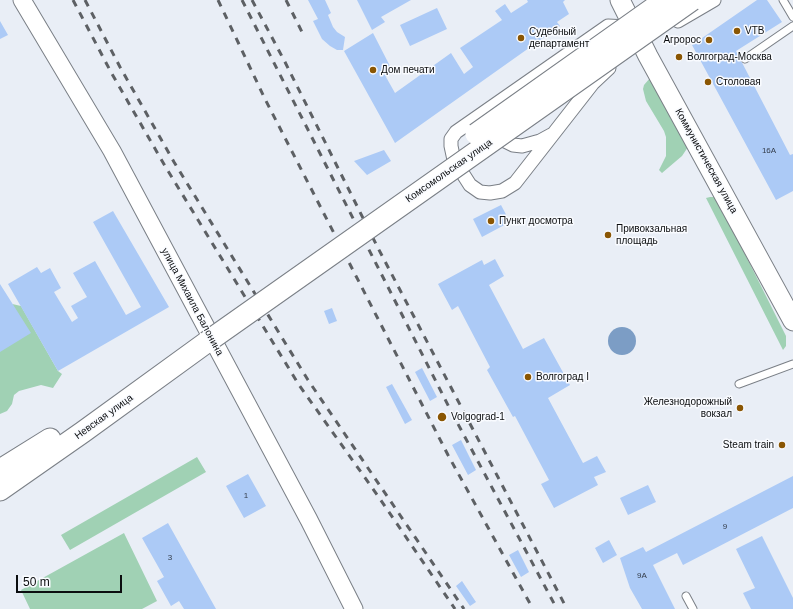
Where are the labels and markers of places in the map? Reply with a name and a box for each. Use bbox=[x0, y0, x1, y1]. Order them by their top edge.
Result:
place label: VTB bbox=[745, 25, 764, 37]
place label: Судебный департамент bbox=[529, 26, 589, 50]
marker: VTB bbox=[732, 26, 742, 36]
marker: Судебный департамент bbox=[516, 33, 526, 43]
place label: Агророс bbox=[663, 34, 701, 46]
marker: Агророс bbox=[704, 35, 714, 45]
place label: Волгоград-Москва bbox=[687, 51, 772, 63]
marker: Волгоград-Москва bbox=[674, 52, 684, 62]
place label: Дом печати bbox=[381, 64, 434, 76]
marker: Дом печати bbox=[368, 65, 378, 75]
place label: Столовая bbox=[716, 76, 761, 88]
marker: Столовая bbox=[703, 77, 713, 87]
place label: Пункт досмотра bbox=[499, 215, 573, 227]
marker: Пункт досмотра bbox=[486, 216, 496, 226]
place label: Привокзальная площадь bbox=[616, 223, 687, 246]
marker: Привокзальная площадь bbox=[603, 230, 613, 240]
place label: Волгоград I bbox=[536, 371, 589, 383]
marker: Волгоград I bbox=[523, 372, 533, 382]
place label: Железнодорожный вокзал bbox=[644, 396, 732, 420]
marker: Железнодорожный вокзал bbox=[735, 403, 745, 413]
marker: Volgograd-1 bbox=[436, 411, 448, 423]
place label: Volgograd-1 bbox=[451, 411, 505, 423]
place label: Steam train bbox=[723, 439, 774, 451]
marker: Steam train bbox=[777, 440, 787, 450]

